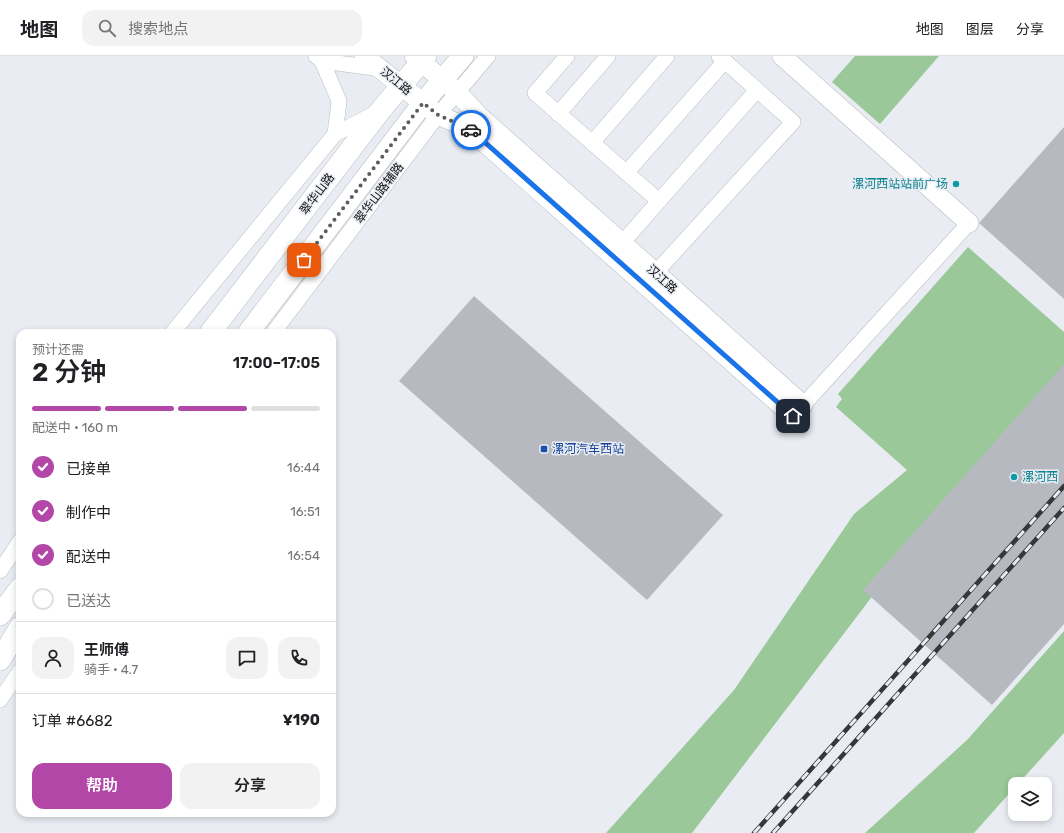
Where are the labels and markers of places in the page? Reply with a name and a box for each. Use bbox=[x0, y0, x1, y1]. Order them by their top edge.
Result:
place label: 漯河西站站前广场 bbox=[852, 177, 948, 191]
marker: 漯河西站站前广场 bbox=[951, 179, 961, 189]
pin bbox=[287, 243, 321, 277]
pin bbox=[776, 399, 810, 433]
place label: 漯河汽车西站 bbox=[552, 442, 624, 456]
marker: 漯河汽车西站 bbox=[539, 444, 549, 454]
place label: 漯河西 bbox=[1022, 470, 1058, 484]
marker: 漯河西 bbox=[1009, 472, 1019, 482]

